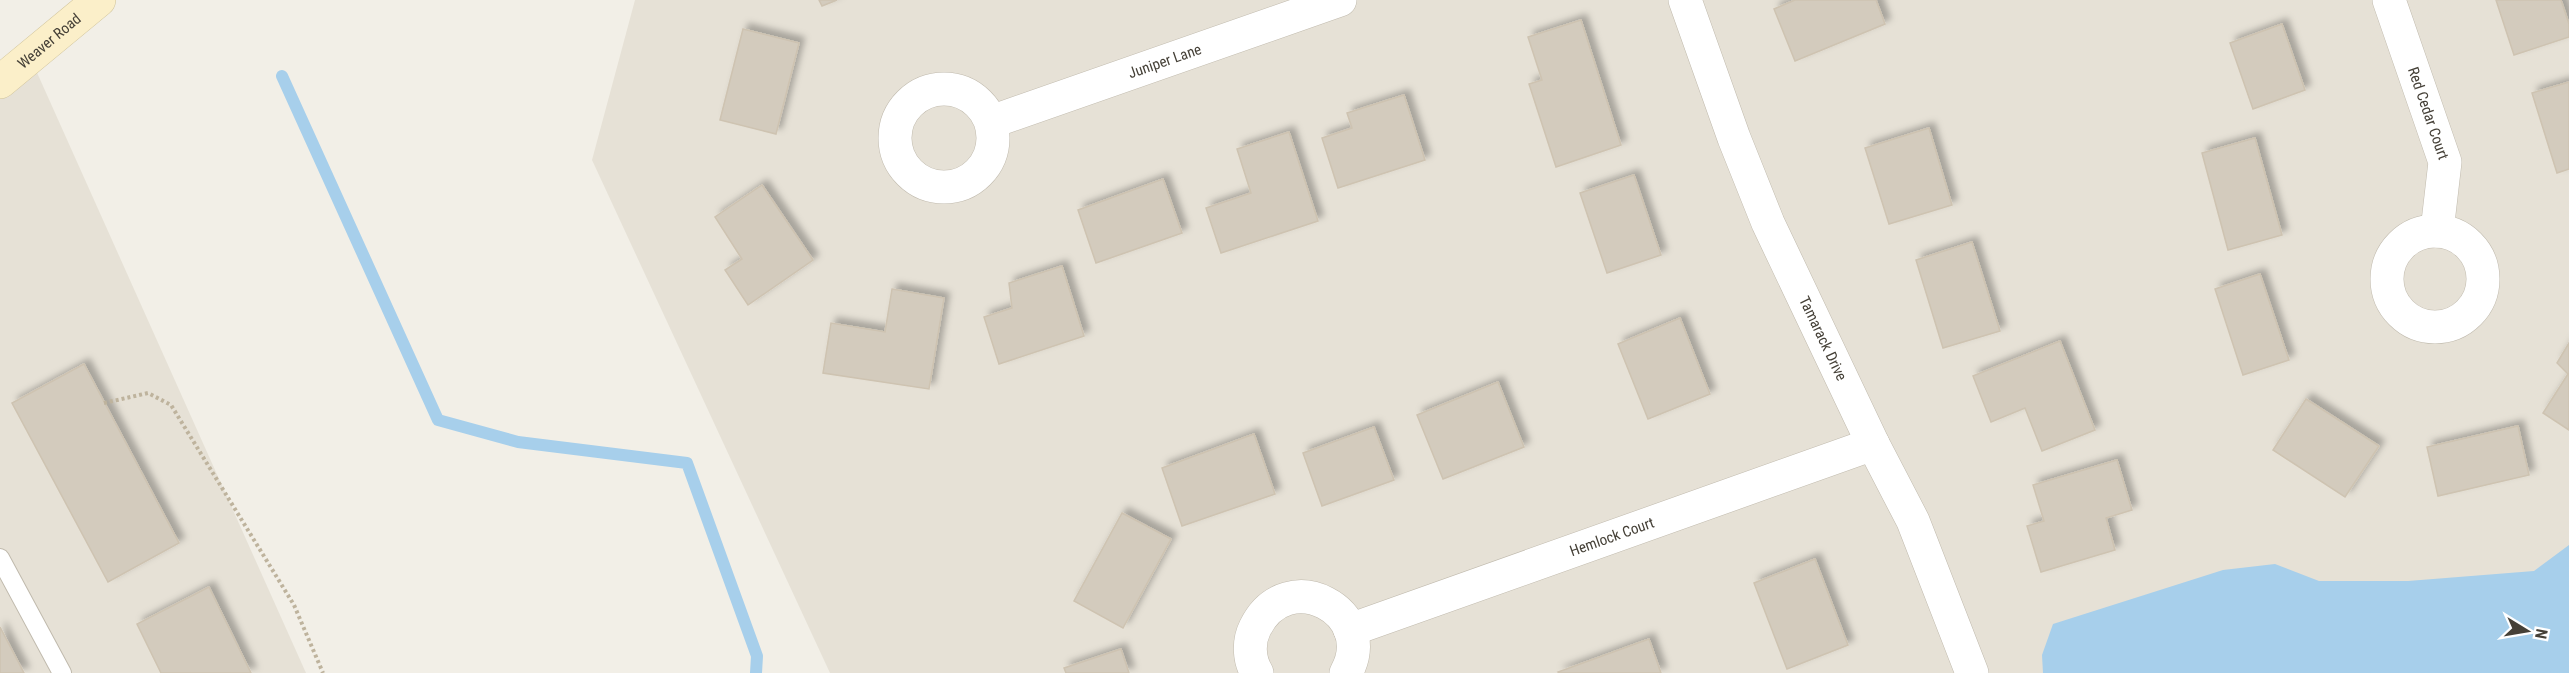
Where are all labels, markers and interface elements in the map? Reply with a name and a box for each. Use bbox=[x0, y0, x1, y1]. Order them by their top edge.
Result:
street label: Weaver Road bbox=[14, 10, 85, 73]
street label: Juniper Lane bbox=[1126, 40, 1204, 82]
street label: Red Cedar Court bbox=[2404, 65, 2453, 162]
street label: Tamarack Drive bbox=[1795, 294, 1851, 384]
street label: Hemlock Court bbox=[1567, 514, 1657, 560]
north arrow bbox=[2497, 601, 2557, 661]
text: N bbox=[2531, 627, 2551, 640]

